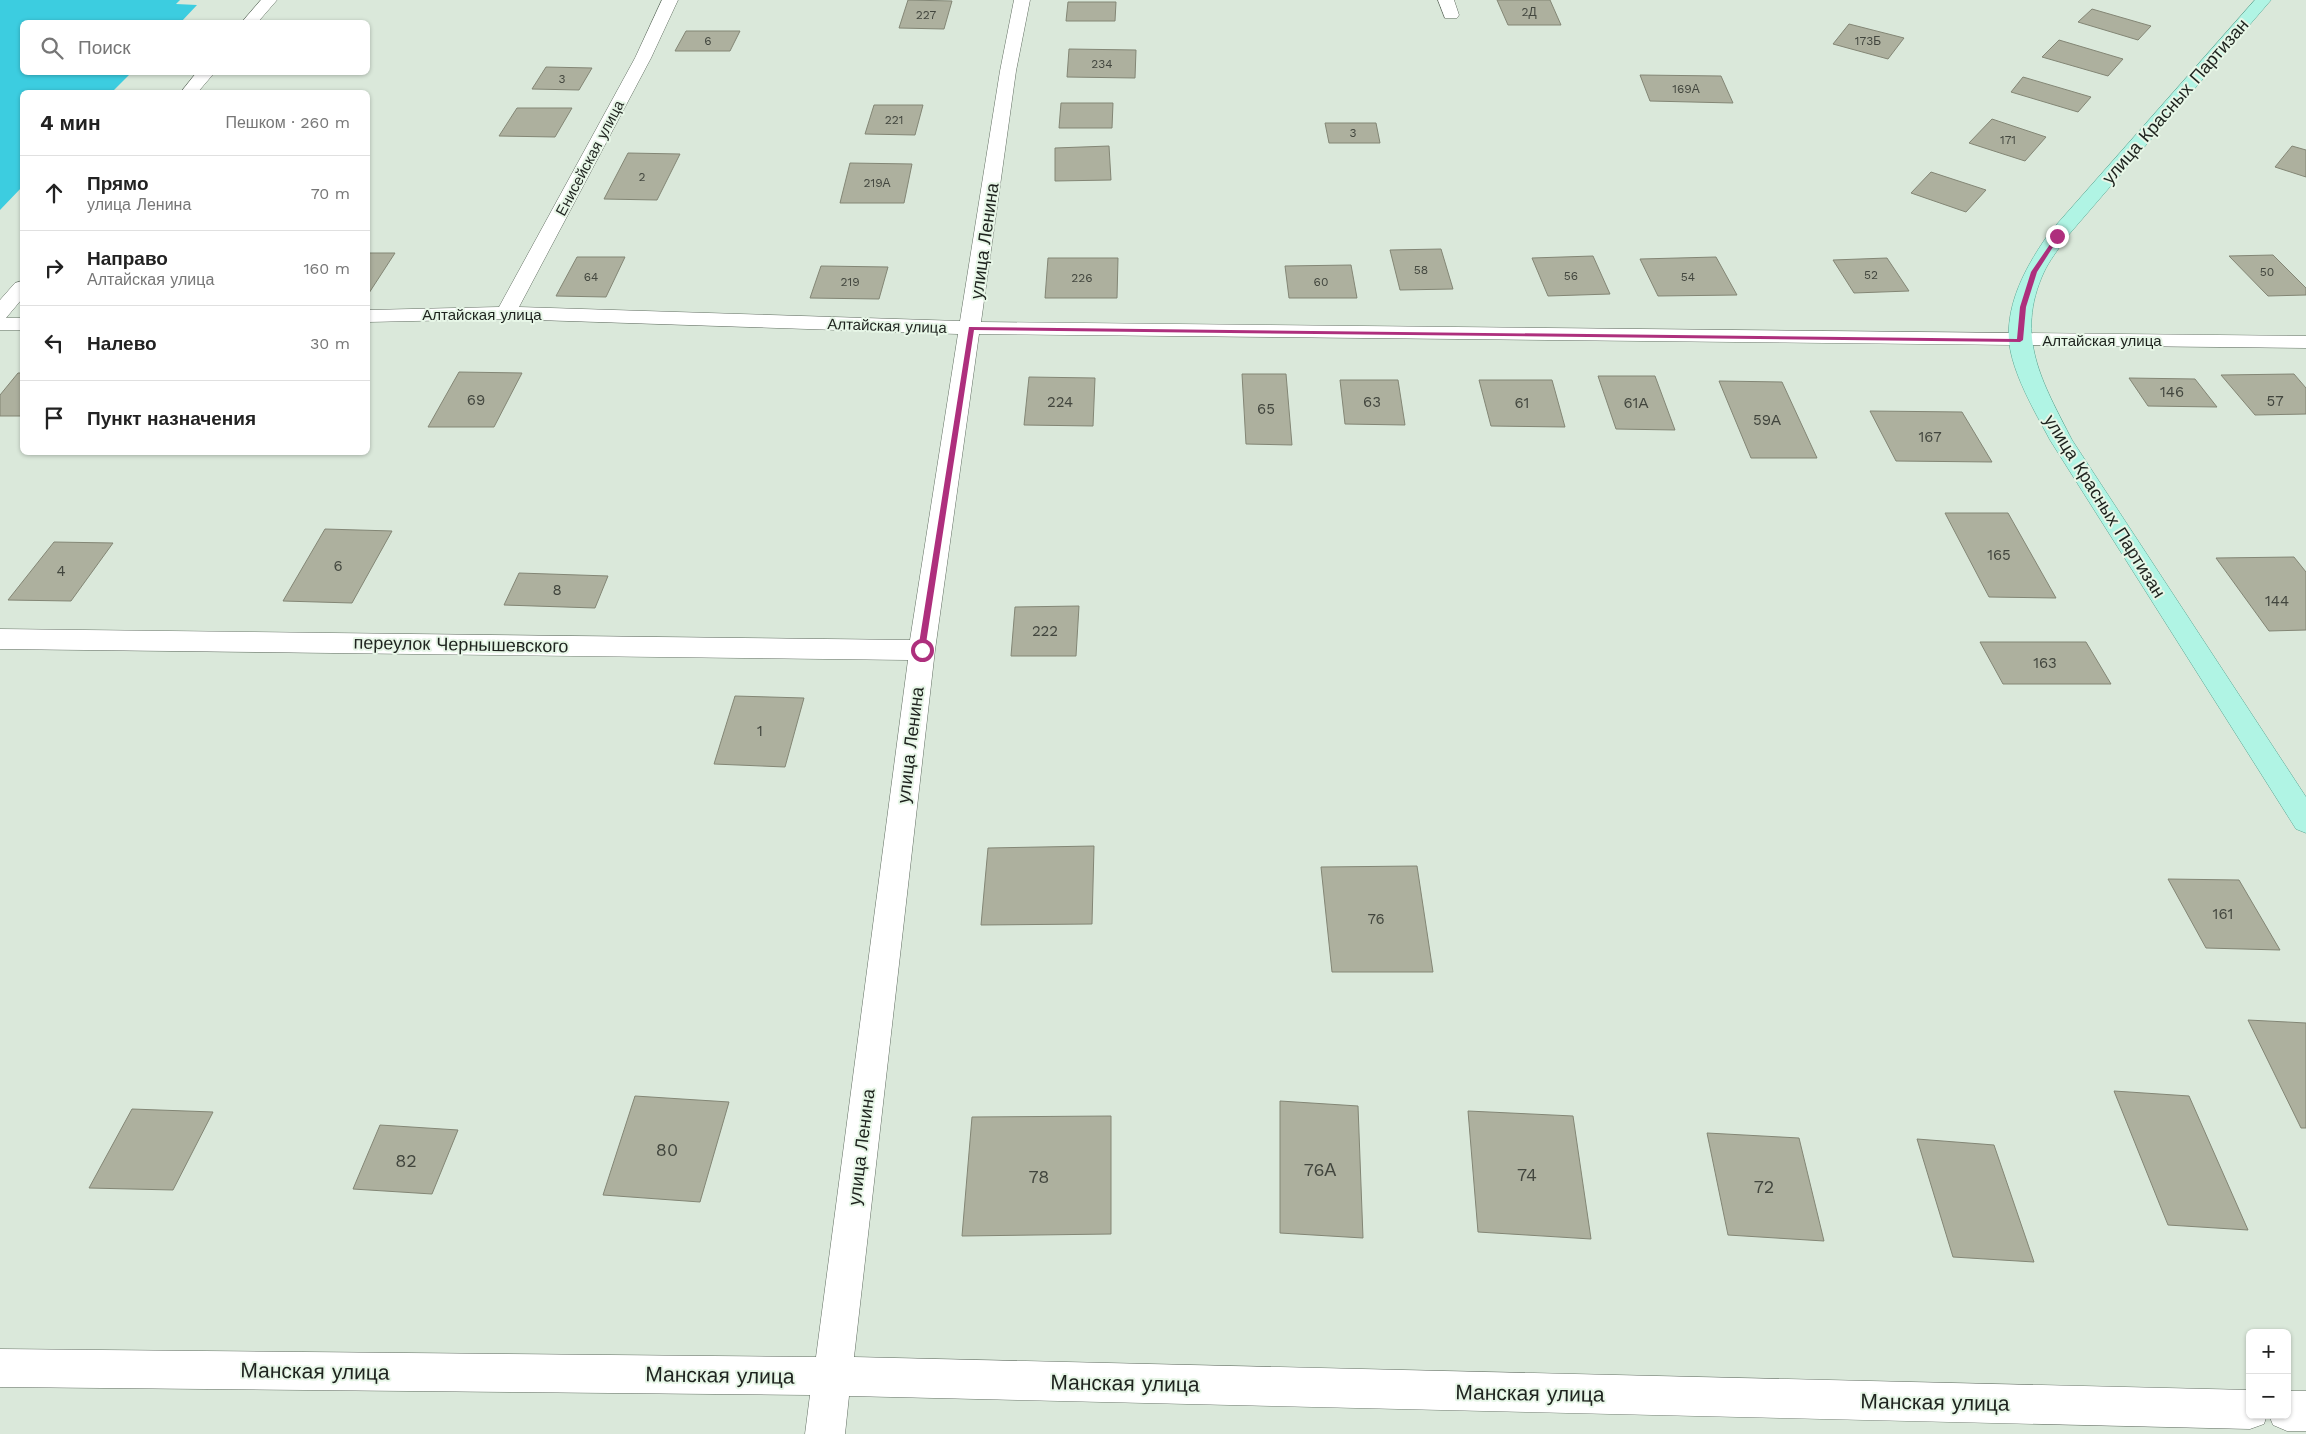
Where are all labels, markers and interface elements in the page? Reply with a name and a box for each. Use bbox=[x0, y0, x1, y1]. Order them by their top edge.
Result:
house number: 2Д bbox=[1521, 5, 1537, 19]
house number: 227 bbox=[916, 8, 937, 22]
street label: улица Красных Партизан bbox=[2097, 14, 2253, 188]
search box bbox=[20, 20, 370, 75]
icon: search bbox=[38, 34, 66, 62]
house number: 6 bbox=[704, 34, 712, 48]
house number: 173Б bbox=[1855, 34, 1881, 48]
text: Поиск bbox=[78, 36, 131, 59]
house number: 234 bbox=[1091, 57, 1113, 71]
house number: 3 bbox=[559, 72, 566, 86]
house number: 169А bbox=[1672, 82, 1700, 96]
street label: Енисейская улица bbox=[552, 97, 628, 219]
text: 4 мин bbox=[40, 110, 101, 135]
text: Пешком · 260 m bbox=[225, 113, 350, 132]
house number: 221 bbox=[885, 113, 903, 127]
house number: 3 bbox=[1350, 126, 1357, 140]
house number: 171 bbox=[2000, 133, 2016, 147]
house number: 2 bbox=[639, 170, 646, 184]
text: Прямо bbox=[87, 172, 149, 195]
house number: 219А bbox=[863, 176, 891, 190]
icon: ahead bbox=[40, 179, 68, 207]
street label: улица Ленина bbox=[965, 180, 1003, 301]
text: 70 m bbox=[311, 184, 350, 203]
text: улица Ленина bbox=[87, 195, 191, 214]
route end bbox=[2046, 225, 2069, 248]
text: Направо bbox=[87, 247, 168, 270]
icon: right bbox=[40, 254, 68, 282]
text: 160 m bbox=[303, 259, 350, 278]
house number: 58 bbox=[1414, 263, 1428, 277]
house number: 50 bbox=[2260, 265, 2274, 279]
house number: 52 bbox=[1864, 268, 1878, 282]
house number: 56 bbox=[1564, 269, 1578, 283]
text: Алтайская улица bbox=[87, 270, 214, 289]
house number: 64 bbox=[584, 270, 598, 284]
house number: 54 bbox=[1681, 270, 1695, 284]
house number: 226 bbox=[1071, 271, 1093, 285]
house number: 219 bbox=[840, 275, 860, 289]
house number: 60 bbox=[1314, 275, 1328, 289]
street label: Алтайская улица bbox=[422, 306, 542, 324]
street label: Алтайская улица bbox=[827, 315, 948, 337]
icon: left bbox=[40, 329, 68, 357]
text: Налево bbox=[87, 332, 157, 355]
street label: Алтайская улица bbox=[2042, 332, 2162, 350]
text: 30 m bbox=[310, 334, 350, 353]
house number: 146 bbox=[2160, 383, 2184, 401]
house number: 69 bbox=[467, 391, 485, 409]
house number: 57 bbox=[2266, 392, 2284, 410]
house number: 224 bbox=[1047, 393, 1073, 411]
house number: 63 bbox=[1363, 393, 1381, 411]
house number: 61 bbox=[1515, 394, 1529, 412]
house number: 61А bbox=[1624, 394, 1648, 412]
house number: 65 bbox=[1257, 400, 1275, 418]
icon: arrive bbox=[40, 404, 68, 432]
text: Пункт назначения bbox=[87, 407, 256, 430]
street label: улица Красных Партизан bbox=[2040, 410, 2170, 602]
house number: 59А bbox=[1753, 411, 1781, 429]
house number: 167 bbox=[1918, 428, 1942, 446]
house number: 165 bbox=[1987, 546, 2011, 564]
house number: 6 bbox=[333, 557, 343, 575]
house number: 4 bbox=[56, 562, 66, 580]
house number: 8 bbox=[552, 581, 562, 599]
house number: 144 bbox=[2265, 592, 2289, 610]
house number: 222 bbox=[1032, 622, 1058, 640]
street label: переулок Чернышевского bbox=[353, 632, 569, 656]
route start bbox=[911, 639, 934, 662]
house number: 163 bbox=[2033, 654, 2057, 672]
street label: улица Ленина bbox=[892, 684, 928, 805]
house number: 1 bbox=[757, 722, 763, 740]
house number: 161 bbox=[2213, 905, 2233, 923]
house number: 76 bbox=[1367, 910, 1385, 928]
street label: улица Ленина bbox=[843, 1086, 879, 1207]
house number: 80 bbox=[656, 1139, 678, 1160]
house number: 82 bbox=[395, 1150, 417, 1171]
house number: 76А bbox=[1304, 1159, 1336, 1180]
house number: 74 bbox=[1517, 1164, 1537, 1185]
house number: 78 bbox=[1029, 1166, 1049, 1187]
house number: 72 bbox=[1754, 1176, 1774, 1197]
map controls bbox=[2246, 1329, 2291, 1419]
button: + bbox=[2246, 1329, 2291, 1374]
street label: Манская улица bbox=[240, 1357, 390, 1385]
street label: Манская улица bbox=[645, 1361, 795, 1389]
street label: Манская улица bbox=[1050, 1369, 1200, 1397]
button: − bbox=[2246, 1374, 2291, 1419]
street label: Манская улица bbox=[1455, 1379, 1605, 1407]
street label: Манская улица bbox=[1860, 1388, 2010, 1416]

